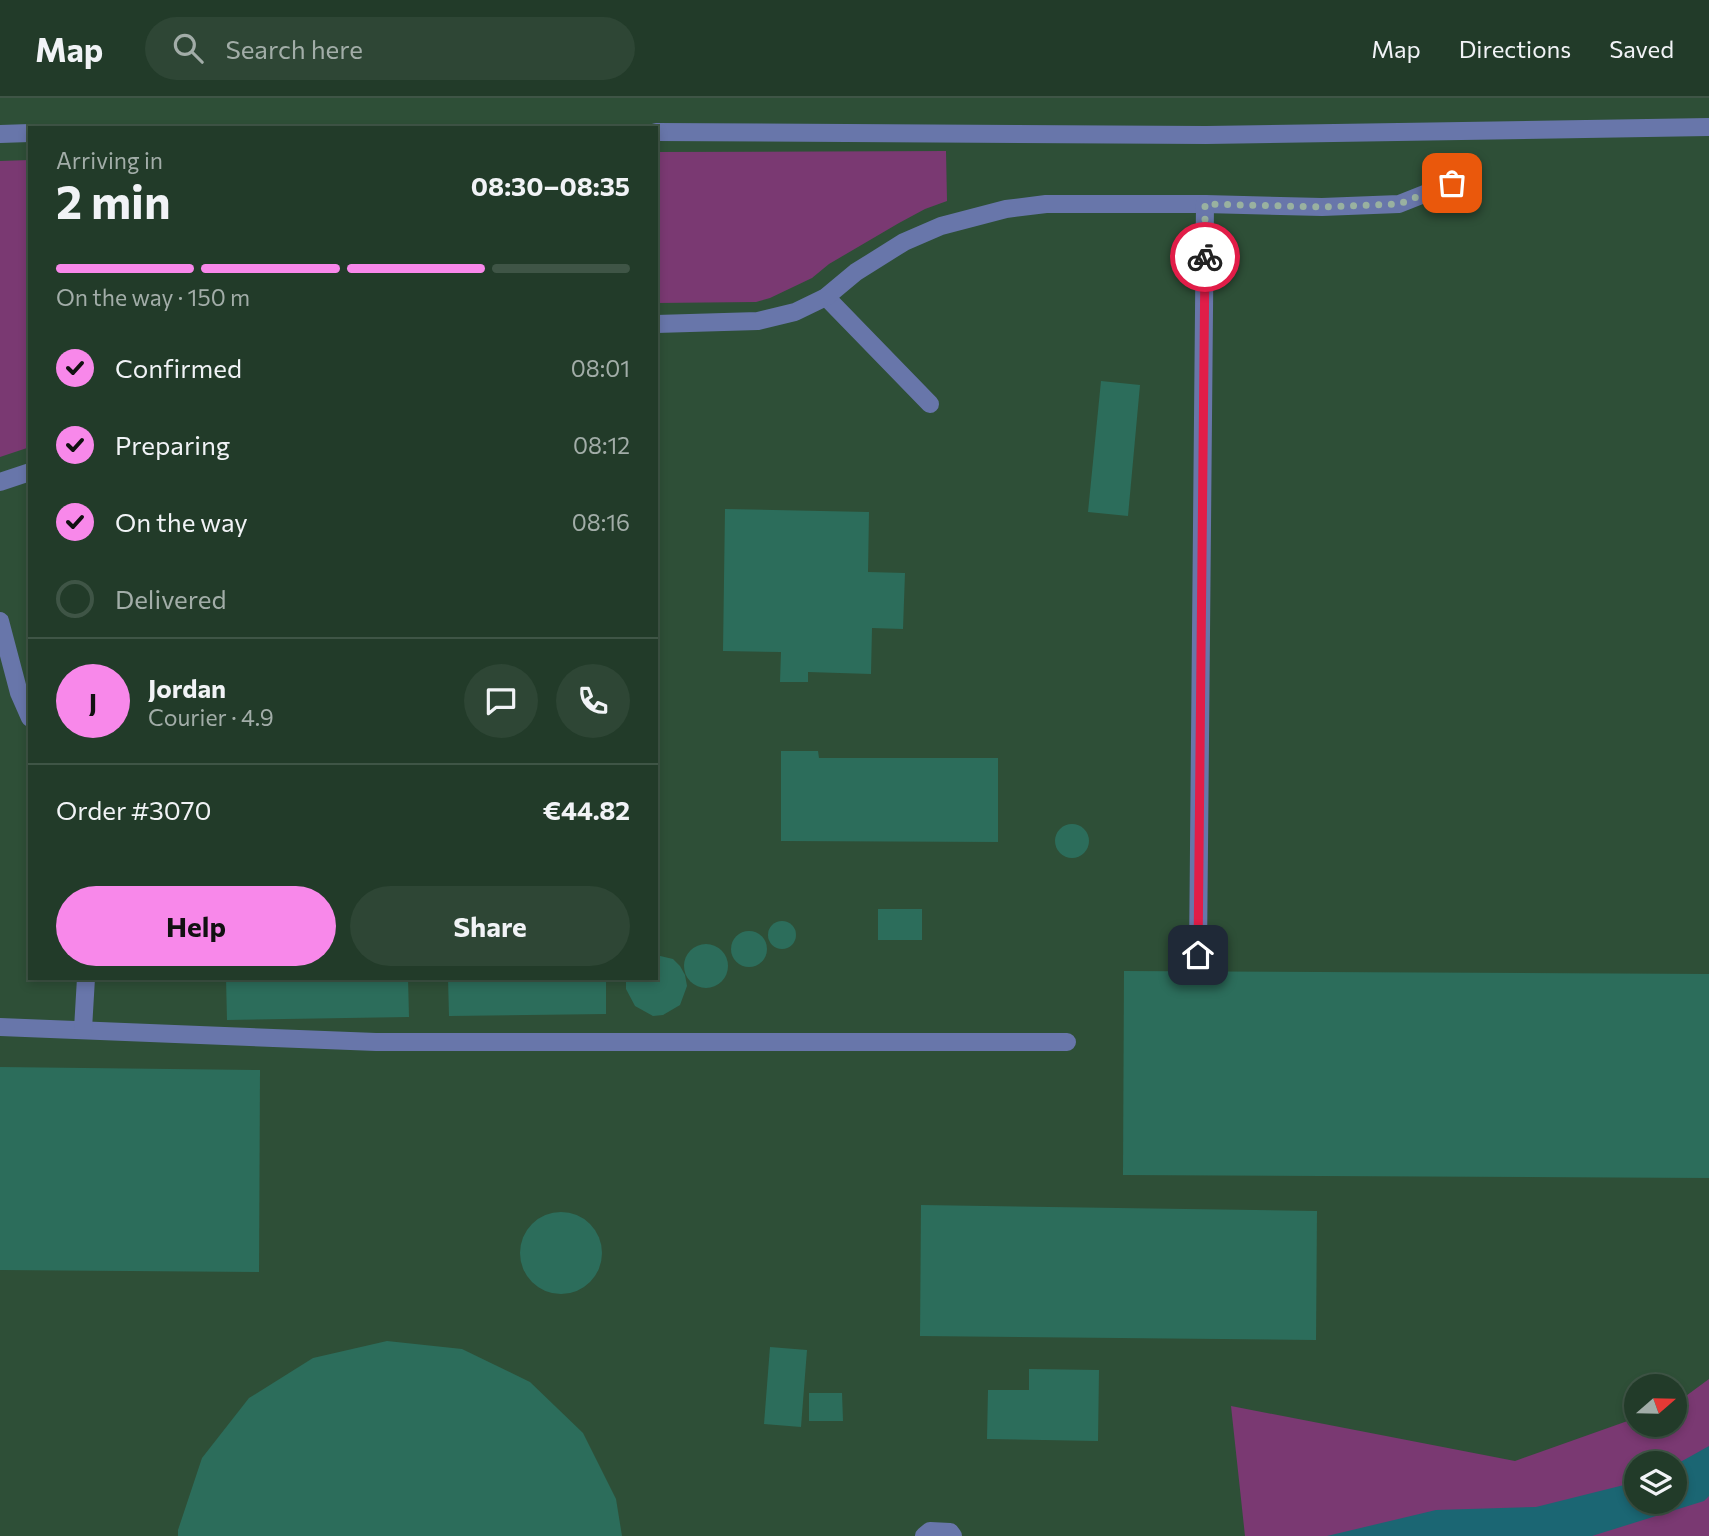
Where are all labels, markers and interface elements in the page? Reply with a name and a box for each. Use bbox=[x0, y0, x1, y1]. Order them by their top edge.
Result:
search box bbox=[145, 17, 635, 80]
text: Map bbox=[35, 28, 103, 69]
icon: search bbox=[169, 29, 207, 67]
text: Search here bbox=[225, 33, 363, 64]
text: Map bbox=[1371, 34, 1421, 63]
text: Directions bbox=[1459, 34, 1571, 63]
text: Saved bbox=[1609, 34, 1674, 63]
text: Arriving in bbox=[56, 146, 163, 174]
pin bbox=[1422, 153, 1482, 213]
icon: bag bbox=[1433, 164, 1471, 202]
text: 08:30–08:35 bbox=[471, 170, 630, 201]
text: 2 min bbox=[56, 172, 171, 228]
courier bbox=[1170, 222, 1240, 292]
icon: bike bbox=[1186, 238, 1224, 276]
text: On the way · 150 m bbox=[56, 283, 250, 311]
icon: check bbox=[56, 349, 94, 387]
text: Confirmed bbox=[115, 352, 242, 383]
text: 08:01 bbox=[571, 354, 630, 382]
icon: check bbox=[56, 426, 94, 464]
text: Preparing bbox=[115, 429, 230, 460]
text: 08:12 bbox=[573, 431, 630, 459]
icon: check bbox=[56, 503, 94, 541]
text: On the way bbox=[115, 506, 248, 537]
text: 08:16 bbox=[572, 508, 630, 536]
text: Delivered bbox=[115, 583, 226, 614]
button: chat bbox=[464, 664, 538, 738]
button: phone bbox=[556, 664, 630, 738]
text: Jordan bbox=[148, 672, 226, 703]
text: J bbox=[89, 686, 97, 717]
text: Courier · 4.9 bbox=[148, 703, 274, 731]
text: Order #3070 bbox=[56, 794, 211, 825]
text: €44.82 bbox=[543, 794, 630, 825]
button: Help bbox=[56, 886, 336, 966]
button: Share bbox=[350, 886, 630, 966]
pin bbox=[1168, 925, 1228, 985]
icon: home bbox=[1179, 936, 1217, 974]
north arrow bbox=[1624, 1374, 1687, 1437]
map controls bbox=[1624, 1374, 1687, 1514]
button: layers bbox=[1624, 1451, 1687, 1514]

